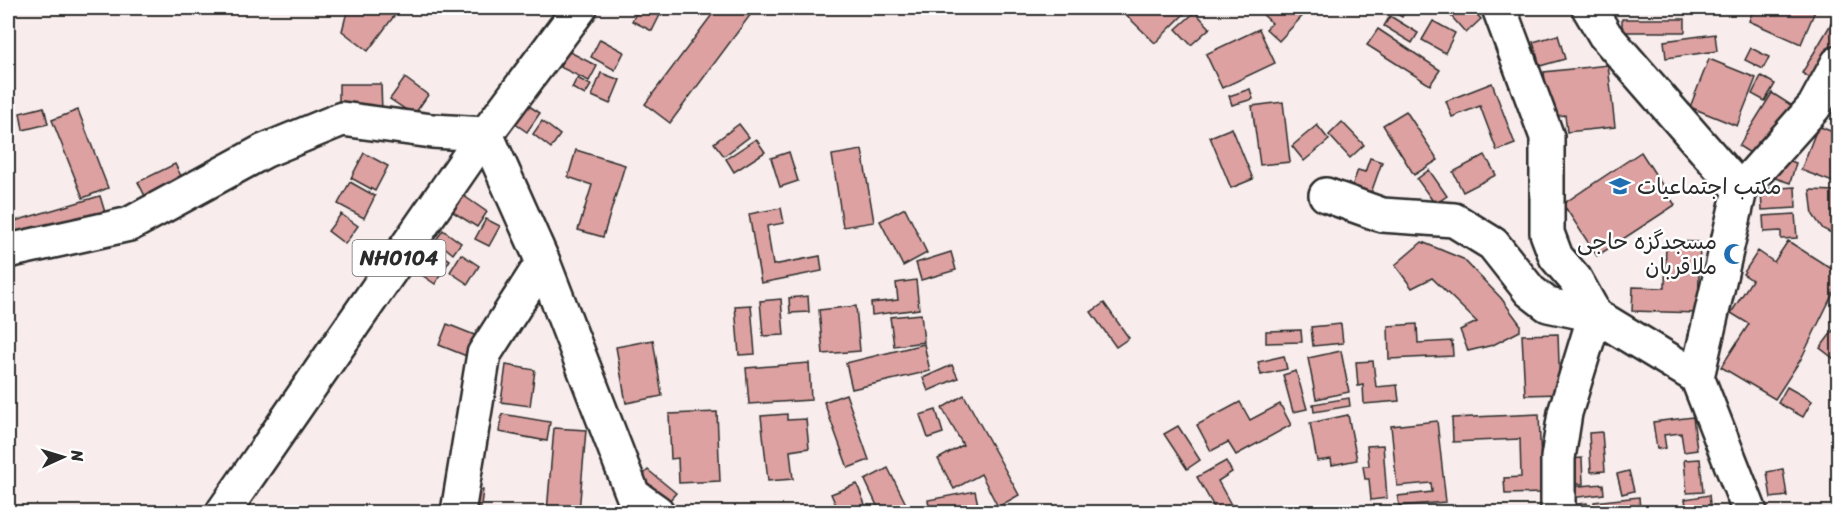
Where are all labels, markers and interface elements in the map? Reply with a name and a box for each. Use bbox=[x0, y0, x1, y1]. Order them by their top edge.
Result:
place label: مکتب اجتماعیات bbox=[1637, 167, 1782, 206]
school or university icon: مکتب اجتماعیات bbox=[1608, 174, 1632, 198]
place label: مسجدگزه حاجی ملاقربان bbox=[1577, 222, 1717, 286]
road number: NH0104 bbox=[352, 240, 446, 276]
mosque icon: مسجدگزه حاجی ملاقربان bbox=[1722, 242, 1746, 266]
north arrow bbox=[33, 427, 93, 487]
text: N bbox=[63, 448, 92, 463]

